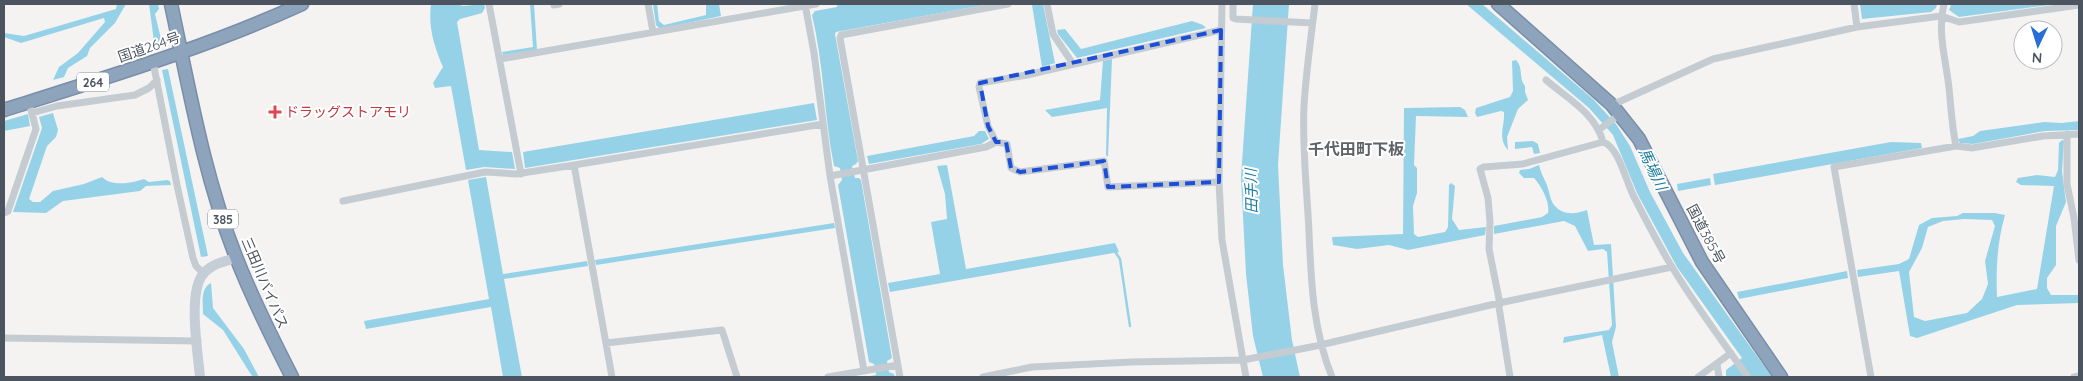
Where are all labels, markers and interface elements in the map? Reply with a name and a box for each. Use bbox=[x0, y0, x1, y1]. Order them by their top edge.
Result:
north arrow bbox=[2013, 20, 2063, 70]
street label: 国道264号 bbox=[115, 28, 183, 66]
text: N bbox=[2031, 49, 2043, 67]
road number: 264 bbox=[77, 72, 109, 91]
place label: ドラッグストアモリ bbox=[285, 103, 411, 121]
marker: ドラッグストアモリ bbox=[269, 106, 281, 118]
district label: 千代田町下板 bbox=[1308, 139, 1404, 159]
water label: 馬場川 bbox=[1635, 145, 1672, 195]
water label: 田手川 bbox=[1241, 166, 1261, 214]
street label: 国道385号 bbox=[1683, 201, 1729, 267]
road number: 385 bbox=[208, 210, 238, 228]
street label: 三田川バイパス bbox=[238, 235, 292, 331]

